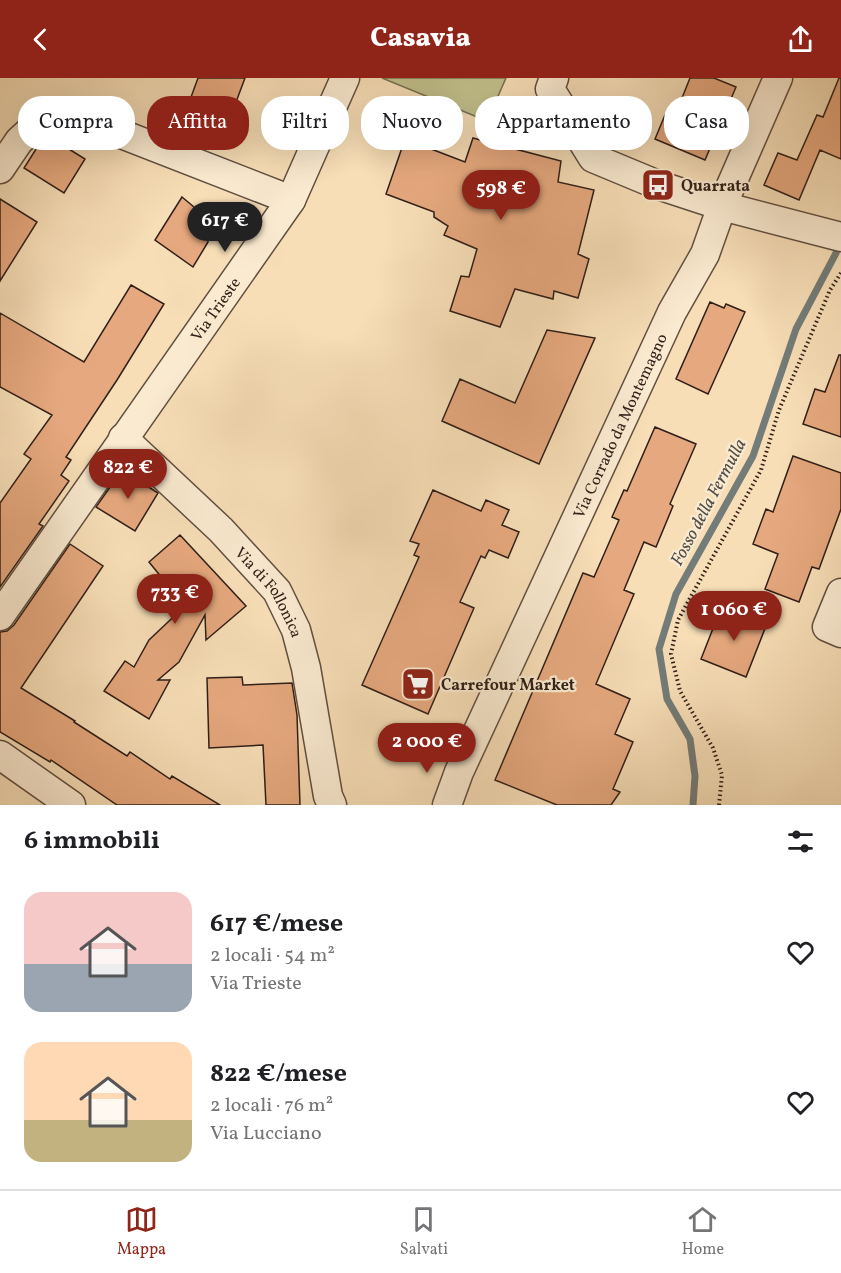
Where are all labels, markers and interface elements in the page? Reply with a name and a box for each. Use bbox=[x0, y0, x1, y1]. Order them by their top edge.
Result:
text: Casavia bbox=[370, 20, 471, 58]
icon: back bbox=[24, 23, 57, 56]
icon: share bbox=[784, 23, 817, 56]
chip: Compra bbox=[18, 96, 135, 150]
chip: Affitta bbox=[147, 96, 249, 150]
chip: Filtri bbox=[261, 96, 349, 150]
chip: Nuovo bbox=[361, 96, 463, 150]
chip: Appartamento bbox=[475, 96, 652, 150]
chip: Casa bbox=[664, 96, 749, 150]
bus stop icon: Quarrata bbox=[640, 167, 676, 203]
pin: 598 € bbox=[459, 170, 543, 221]
text: 598 € bbox=[476, 175, 526, 203]
place label: Quarrata bbox=[681, 176, 750, 198]
pin: 617 € bbox=[183, 202, 267, 253]
text: 617 € bbox=[201, 207, 249, 235]
street label: Via Trieste bbox=[187, 273, 247, 346]
street label: Via Corrado da Montemagno bbox=[569, 330, 674, 522]
water label: Fosso della Fermulla bbox=[665, 435, 753, 571]
pin: 822 € bbox=[86, 449, 170, 500]
text: 822 € bbox=[103, 454, 153, 482]
street label: Via di Follonica bbox=[229, 543, 307, 640]
pin: 733 € bbox=[133, 574, 217, 625]
text: 733 € bbox=[151, 579, 199, 607]
pin: 1 060 € bbox=[679, 591, 789, 642]
text: 1 060 € bbox=[701, 596, 767, 624]
supermarket icon: Carrefour Market bbox=[400, 666, 436, 702]
place label: Carrefour Market bbox=[441, 675, 575, 697]
pin: 2 000 € bbox=[372, 723, 482, 774]
text: 2 000 € bbox=[392, 728, 462, 756]
text: 6 immobili bbox=[24, 823, 160, 859]
icon: filters bbox=[784, 825, 817, 858]
text: 617 €/mese bbox=[210, 906, 343, 942]
icon: home bbox=[72, 916, 144, 988]
icon: heart bbox=[784, 936, 817, 969]
text: 2 locali · 54 m² bbox=[210, 942, 335, 970]
text: Via Trieste bbox=[210, 970, 302, 998]
text: 822 €/mese bbox=[210, 1056, 347, 1092]
icon: home bbox=[72, 1066, 144, 1138]
icon: heart bbox=[784, 1086, 817, 1119]
text: 2 locali · 76 m² bbox=[210, 1092, 333, 1120]
text: Via Lucciano bbox=[210, 1120, 322, 1148]
tab: Mappa bbox=[117, 1203, 166, 1261]
tab: Salvati bbox=[400, 1203, 448, 1261]
tab: Home bbox=[682, 1203, 724, 1261]

